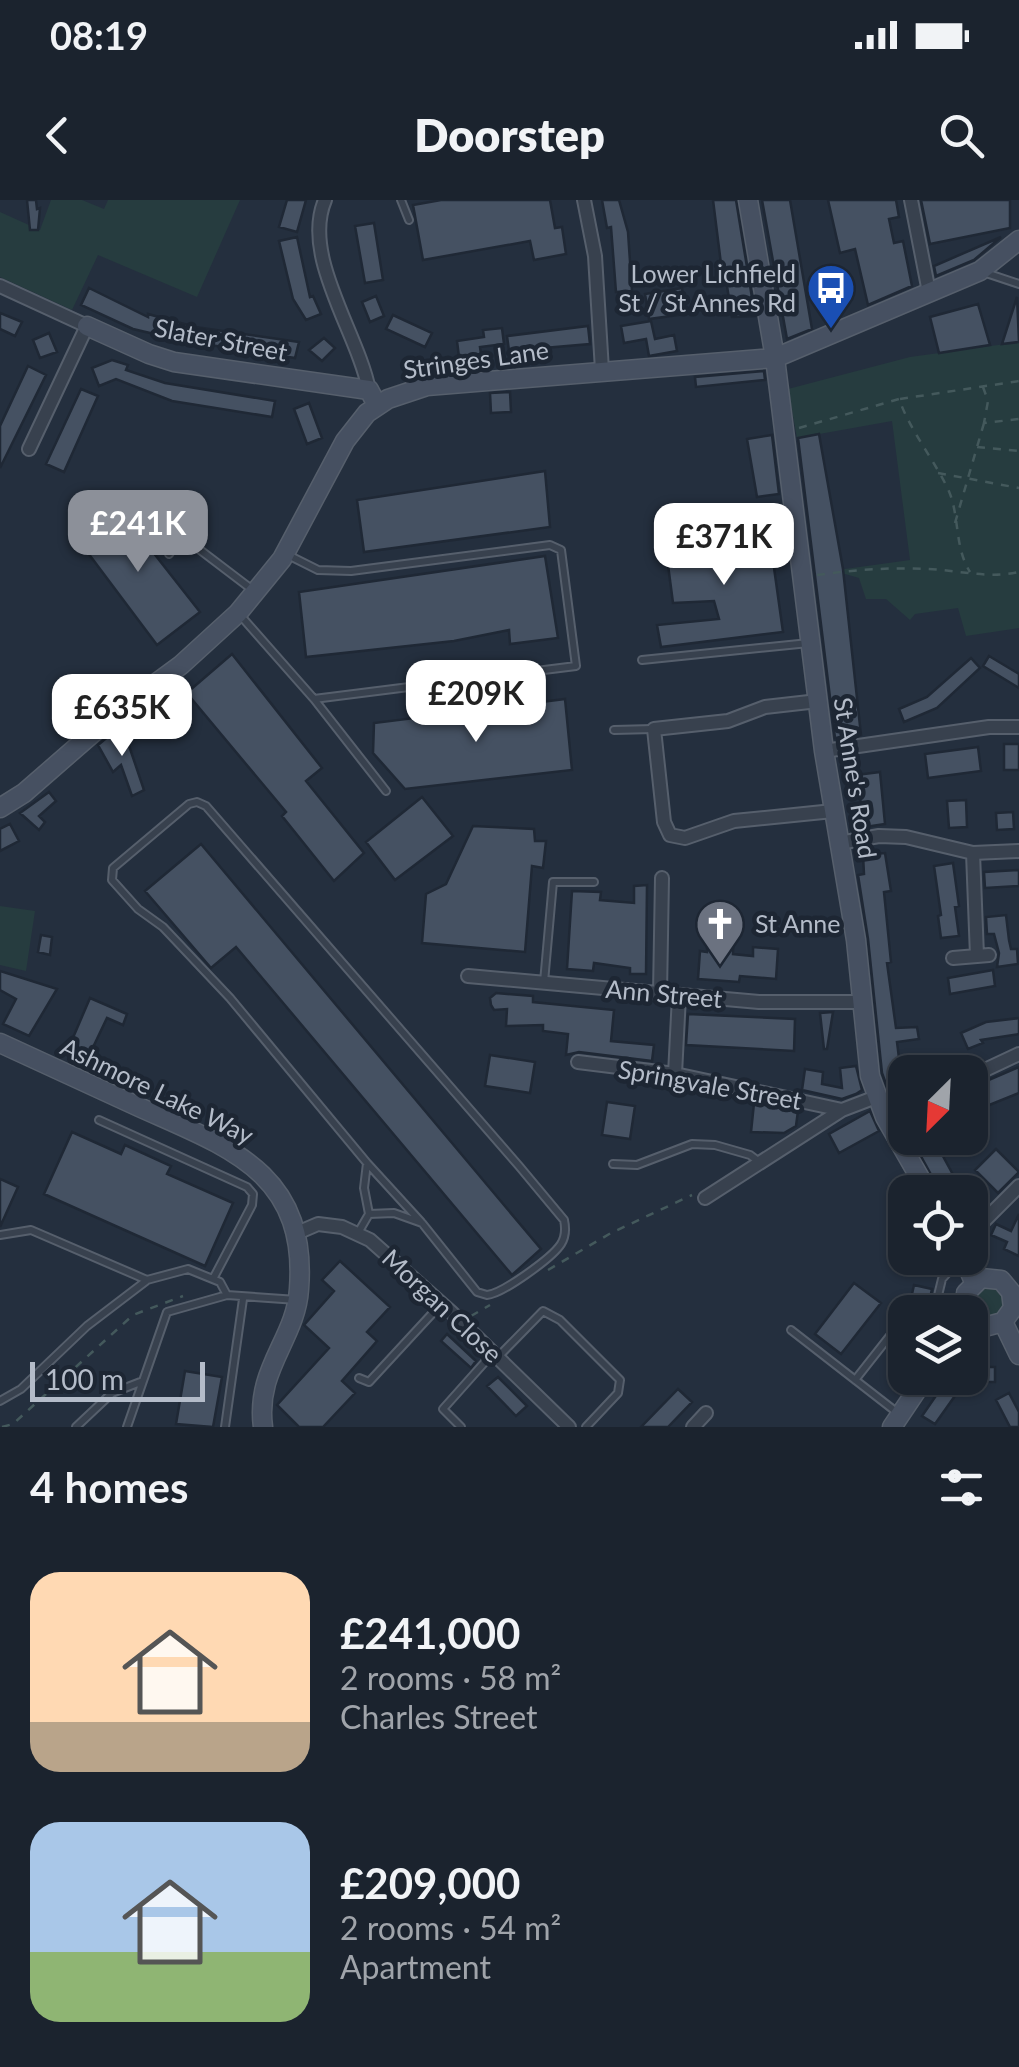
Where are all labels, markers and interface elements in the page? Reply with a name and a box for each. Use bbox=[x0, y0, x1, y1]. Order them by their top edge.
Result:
text: 08:19 bbox=[50, 12, 148, 58]
icon: back bbox=[30, 108, 85, 163]
text: Doorstep bbox=[414, 108, 605, 162]
icon: search bbox=[934, 108, 989, 163]
place label: Lower Lichfield St / St Annes Rd bbox=[618, 258, 796, 317]
bus stop icon: Lower Lichfield St / St Annes Rd bbox=[805, 262, 857, 330]
street label: Slater Street bbox=[152, 311, 290, 367]
street label: Stringes Lane bbox=[401, 334, 551, 384]
pin: £241K bbox=[68, 490, 208, 575]
text: £241K bbox=[90, 503, 186, 542]
pin: £371K bbox=[654, 503, 794, 588]
text: £371K bbox=[676, 516, 772, 555]
pin: £209K bbox=[406, 660, 546, 745]
text: £209K bbox=[428, 673, 524, 712]
pin: £635K bbox=[52, 674, 192, 759]
text: £635K bbox=[74, 687, 170, 726]
street label: St Anne's Road bbox=[828, 695, 884, 861]
church icon: St Anne bbox=[694, 898, 746, 966]
place label: St Anne bbox=[755, 908, 841, 938]
street label: Ann Street bbox=[604, 973, 724, 1013]
street label: Ashmore Lake Way bbox=[56, 1030, 259, 1150]
street label: Springvale Street bbox=[616, 1053, 804, 1115]
north arrow bbox=[888, 1055, 988, 1155]
map controls bbox=[888, 1055, 988, 1395]
button: locate bbox=[888, 1175, 988, 1275]
street label: Morgan Close bbox=[377, 1242, 509, 1368]
button: layers bbox=[888, 1295, 988, 1395]
scale bar bbox=[30, 1357, 205, 1402]
text: 100 m bbox=[45, 1362, 124, 1396]
icon: filters bbox=[934, 1460, 989, 1515]
text: 4 homes bbox=[30, 1462, 188, 1512]
text: £241,000 bbox=[340, 1608, 520, 1658]
icon: home bbox=[110, 1612, 230, 1732]
text: 2 rooms · 58 m² bbox=[340, 1658, 561, 1697]
text: Charles Street bbox=[340, 1697, 538, 1736]
text: £209,000 bbox=[340, 1858, 520, 1908]
icon: home bbox=[110, 1862, 230, 1982]
text: 2 rooms · 54 m² bbox=[340, 1908, 561, 1947]
text: Apartment bbox=[340, 1947, 491, 1986]

